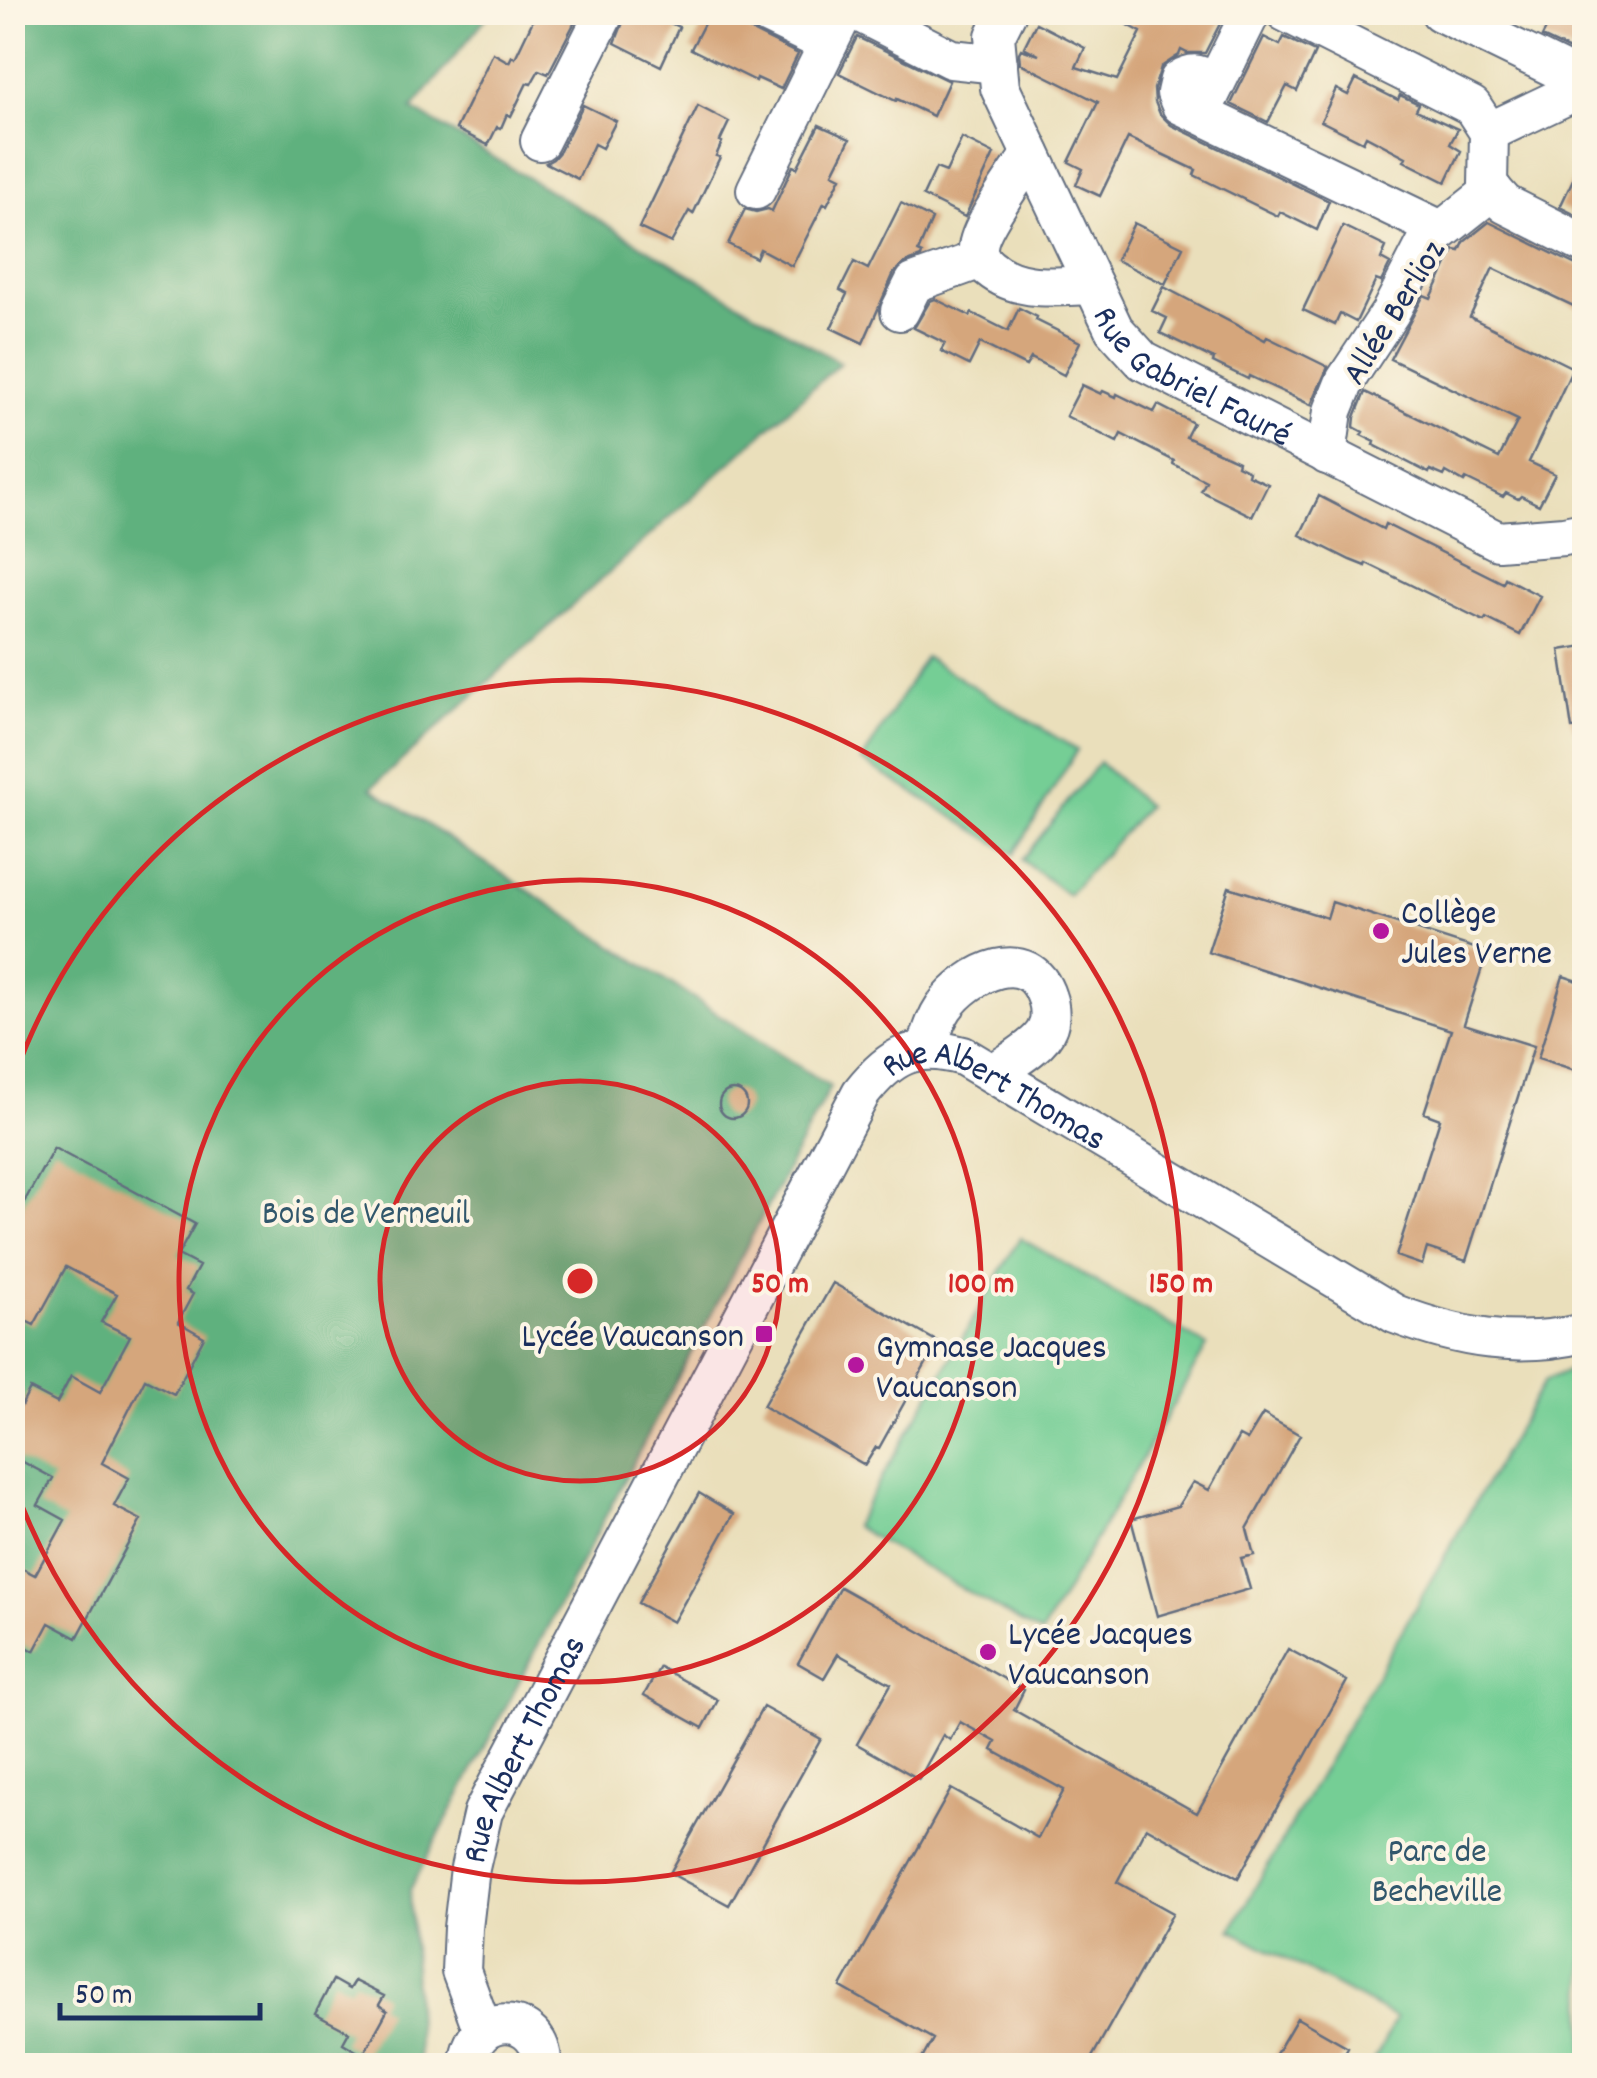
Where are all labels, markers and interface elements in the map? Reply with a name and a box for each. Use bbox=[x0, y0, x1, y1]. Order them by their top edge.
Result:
street label: Allée Berlioz bbox=[1332, 231, 1461, 396]
street label: Rue Gabriel Fauré bbox=[1077, 299, 1299, 462]
place label: Collège Jules Verne bbox=[1401, 891, 1552, 981]
marker: Collège Jules Verne bbox=[1370, 920, 1392, 942]
street label: Rue Albert Thomas bbox=[872, 1030, 1114, 1166]
park label: Bois de Verneuil bbox=[262, 1191, 470, 1241]
centre of rings bbox=[562, 1263, 598, 1299]
text: 50 m bbox=[751, 1265, 809, 1308]
text: 100 m bbox=[948, 1265, 1014, 1308]
text: 150 m bbox=[1149, 1265, 1213, 1308]
place label: Lycée Vaucanson bbox=[521, 1314, 744, 1364]
marker: Lycée Vaucanson bbox=[753, 1323, 775, 1345]
place label: Gymnase Jacques Vaucanson bbox=[876, 1325, 1107, 1415]
marker: Gymnase Jacques Vaucanson bbox=[845, 1354, 867, 1376]
place label: Lycée Jacques Vaucanson bbox=[1008, 1612, 1193, 1702]
street label: Rue Albert Thomas bbox=[452, 1628, 601, 1868]
marker: Lycée Jacques Vaucanson bbox=[977, 1641, 999, 1663]
park label: Parc de Becheville bbox=[1372, 1829, 1502, 1919]
scale bar bbox=[60, 1958, 260, 2020]
text: 50 m bbox=[75, 1976, 133, 2019]

